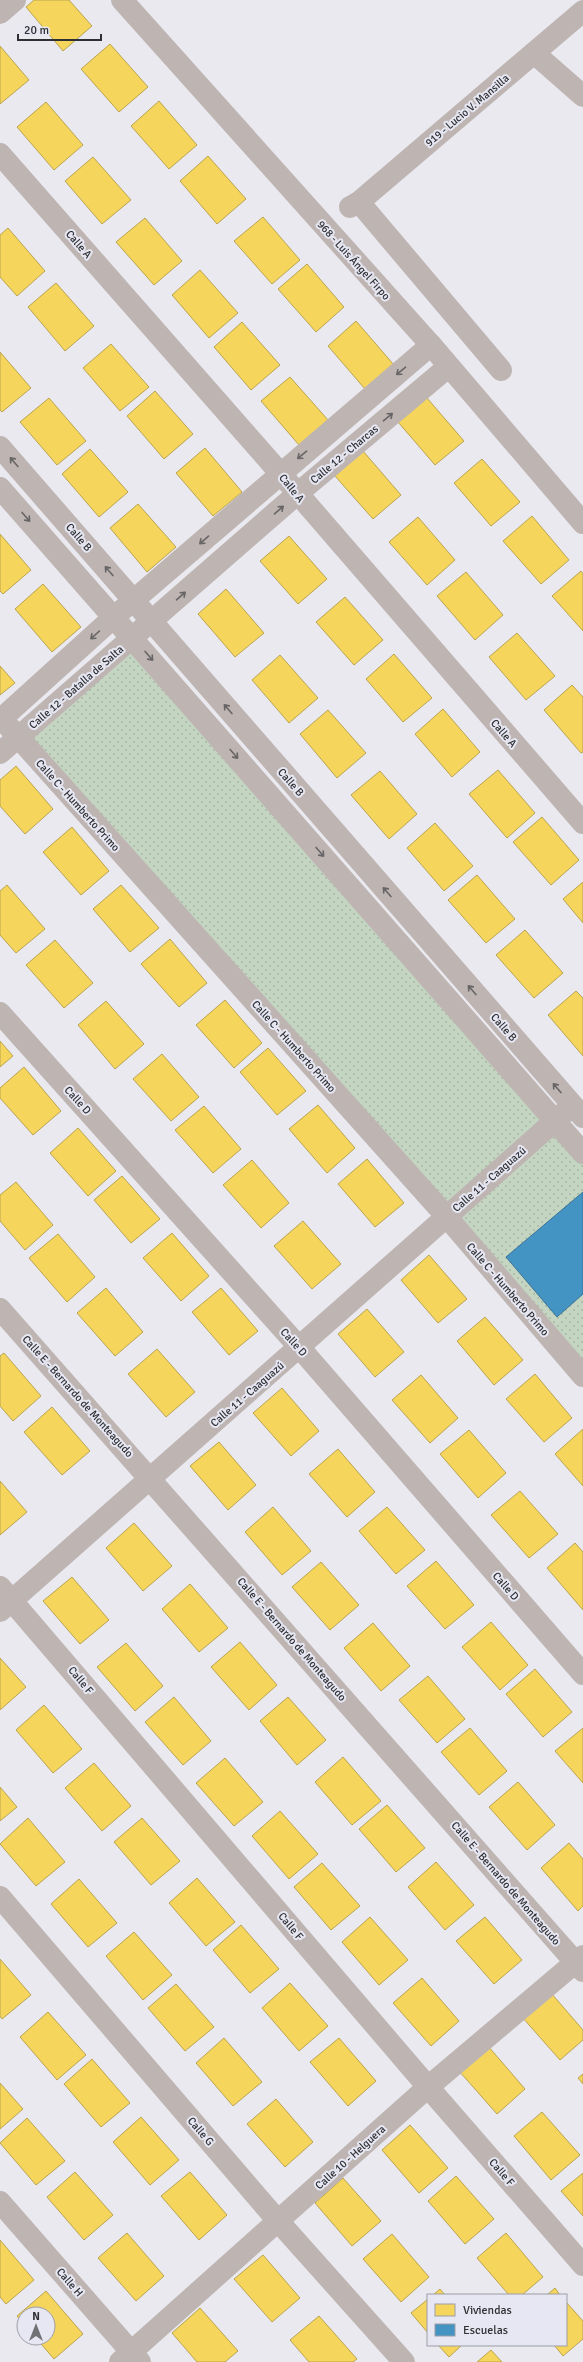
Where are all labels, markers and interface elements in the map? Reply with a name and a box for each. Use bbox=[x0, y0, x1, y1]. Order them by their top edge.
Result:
scale bar bbox=[18, 16, 101, 42]
text: 20 m bbox=[24, 23, 49, 38]
street label: 919 - Lucio V. Mansilla bbox=[423, 71, 512, 149]
street label: 968 - Luis Ángel Firpo bbox=[315, 217, 394, 303]
street label: Calle A bbox=[63, 228, 95, 261]
one-way arrow bbox=[396, 366, 406, 375]
one-way arrow bbox=[383, 412, 394, 421]
street label: Calle 12 - Charcas bbox=[308, 422, 381, 487]
one-way arrow bbox=[296, 450, 307, 459]
one-way arrow bbox=[9, 457, 18, 468]
street label: Calle A bbox=[276, 471, 307, 505]
one-way arrow bbox=[273, 506, 283, 515]
one-way arrow bbox=[21, 512, 30, 522]
street label: Calle B bbox=[63, 521, 95, 554]
one-way arrow bbox=[198, 535, 209, 544]
one-way arrow bbox=[104, 565, 113, 576]
one-way arrow bbox=[176, 591, 186, 600]
one-way arrow bbox=[89, 630, 100, 639]
street label: Calle 12 - Batalla de Salta bbox=[27, 643, 126, 732]
one-way arrow bbox=[144, 651, 153, 662]
one-way arrow bbox=[223, 704, 232, 714]
street label: Calle A bbox=[488, 717, 520, 750]
one-way arrow bbox=[230, 749, 239, 760]
street label: Calle C - Humberto Primo bbox=[33, 757, 122, 854]
street label: Calle B bbox=[275, 766, 307, 799]
one-way arrow bbox=[315, 847, 324, 858]
one-way arrow bbox=[382, 886, 391, 897]
one-way arrow bbox=[467, 985, 477, 995]
street label: Calle C - Humberto Primo bbox=[249, 998, 338, 1095]
street label: Calle B bbox=[488, 1011, 520, 1044]
one-way arrow bbox=[553, 1083, 562, 1093]
street label: Calle D bbox=[62, 1084, 94, 1117]
street label: Calle 11 - Caaguazú bbox=[450, 1144, 529, 1215]
street label: Calle C - Humberto Primo bbox=[464, 1240, 552, 1339]
street label: Calle D bbox=[278, 1326, 310, 1359]
street label: Calle E - Bernardo de Monteagudo bbox=[19, 1333, 136, 1460]
street label: Calle 11 - Caaguazú bbox=[208, 1359, 287, 1430]
street label: Calle D bbox=[490, 1569, 521, 1603]
street label: Calle E - Bernardo de Monteagudo bbox=[234, 1575, 349, 1704]
street label: Calle F bbox=[65, 1664, 96, 1697]
street label: Calle E - Bernardo de Monteagudo bbox=[448, 1819, 563, 1948]
street label: Calle F bbox=[275, 1910, 306, 1943]
street label: Calle G bbox=[185, 2114, 216, 2148]
street label: Calle 10 - Helguera bbox=[313, 2122, 388, 2192]
street label: Calle F bbox=[486, 2156, 517, 2189]
street label: Calle H bbox=[54, 2265, 86, 2299]
legend bbox=[427, 2294, 567, 2346]
text: Viviendas bbox=[463, 2303, 512, 2318]
north arrow bbox=[16, 2306, 56, 2346]
text: N bbox=[32, 2310, 40, 2323]
text: Escuelas bbox=[463, 2323, 508, 2338]

